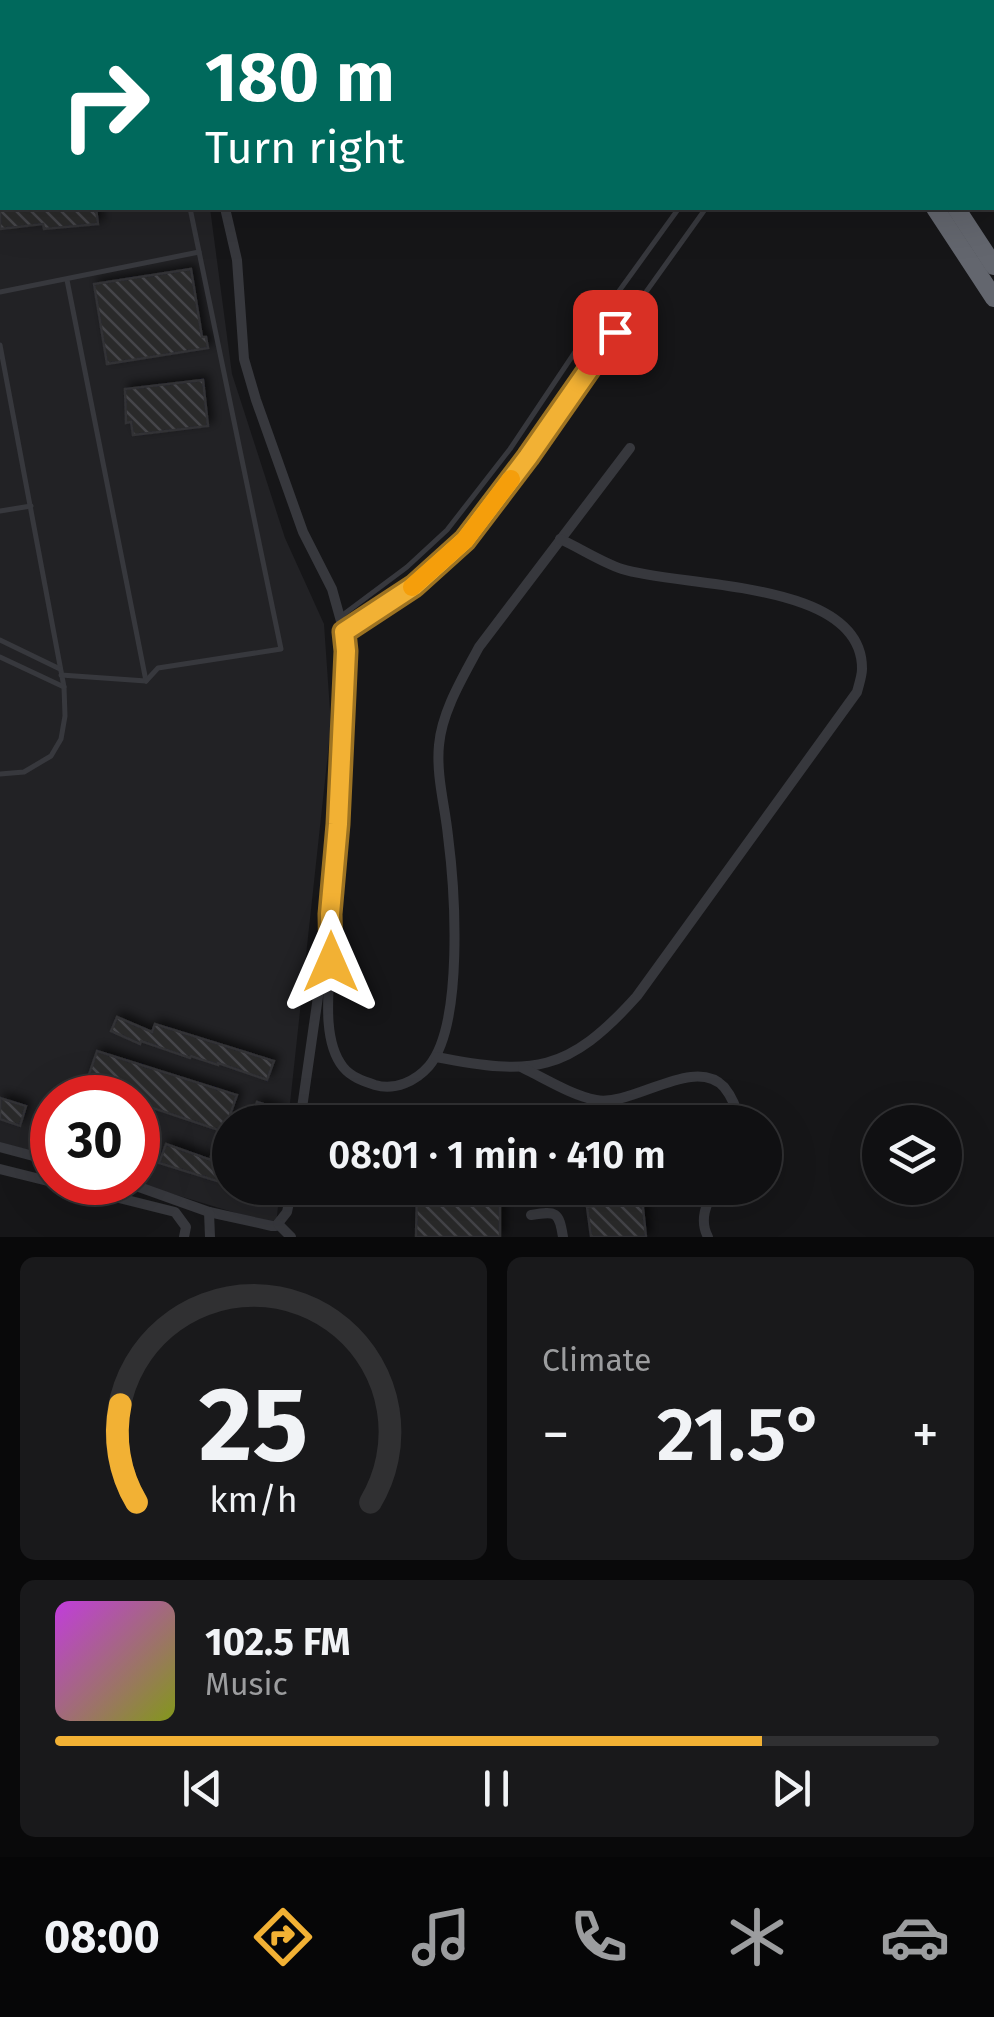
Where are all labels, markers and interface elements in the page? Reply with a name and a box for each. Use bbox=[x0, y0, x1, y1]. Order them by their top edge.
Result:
text: 180 m bbox=[205, 36, 395, 120]
icon: right bbox=[40, 40, 170, 170]
text: Turn right bbox=[205, 121, 404, 175]
pin bbox=[573, 290, 658, 375]
icon: arrive bbox=[588, 305, 643, 360]
position arrow bbox=[279, 910, 383, 1014]
speed limit sign: 30 bbox=[30, 1075, 160, 1205]
map controls bbox=[862, 1105, 962, 1205]
button: layers bbox=[862, 1105, 962, 1205]
text: 08:01 · 1 min · 410 m bbox=[328, 1132, 666, 1178]
text: Climate bbox=[542, 1341, 651, 1379]
text: 25 bbox=[199, 1363, 308, 1488]
text: 21.5° bbox=[657, 1390, 824, 1480]
text: − bbox=[542, 1402, 570, 1468]
text: + bbox=[912, 1402, 939, 1468]
text: km/h bbox=[209, 1479, 298, 1521]
text: 102.5 FM bbox=[205, 1619, 350, 1665]
text: Music bbox=[205, 1665, 288, 1703]
icon: previous bbox=[175, 1761, 230, 1816]
icon: pause bbox=[469, 1761, 524, 1816]
icon: next bbox=[764, 1761, 819, 1816]
icon: directions bbox=[248, 1902, 318, 1972]
icon: music bbox=[406, 1902, 476, 1972]
icon: phone bbox=[564, 1902, 634, 1972]
icon: climate bbox=[722, 1902, 792, 1972]
icon: car bbox=[880, 1902, 950, 1972]
text: 08:00 bbox=[44, 1910, 160, 1964]

